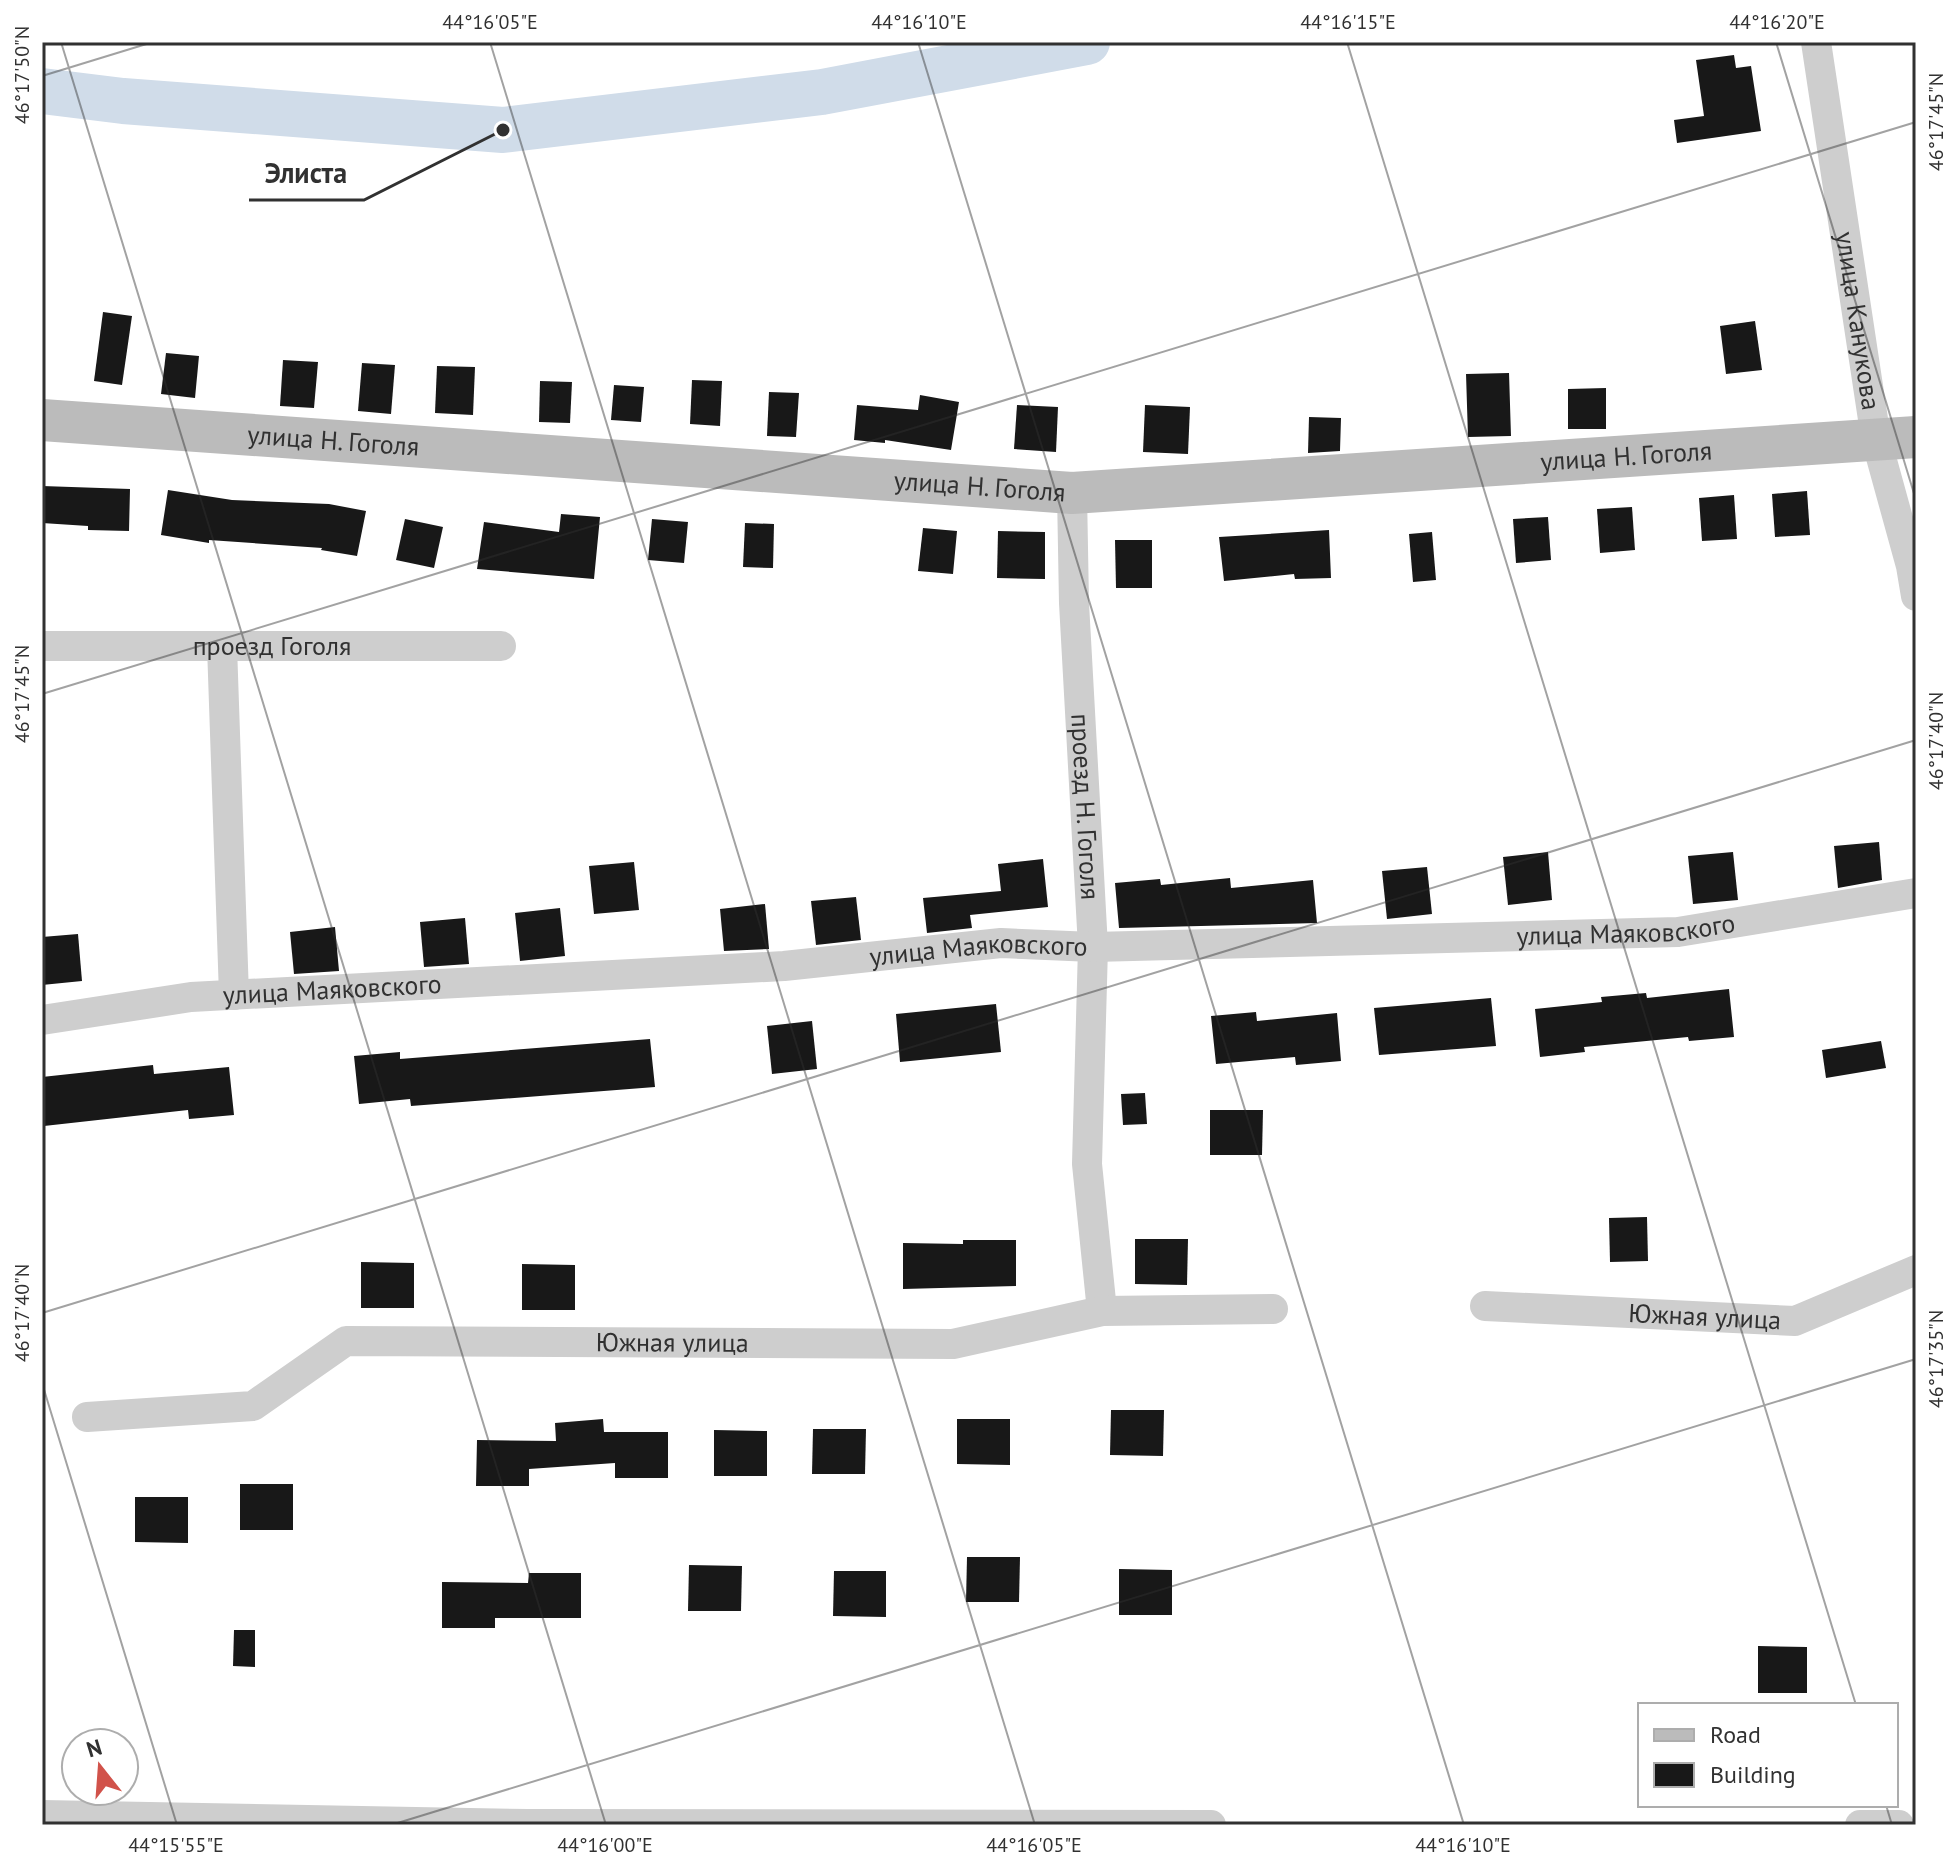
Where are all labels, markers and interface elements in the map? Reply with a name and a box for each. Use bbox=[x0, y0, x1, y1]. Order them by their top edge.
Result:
text: 44°16'05"E bbox=[442, 9, 538, 35]
text: 44°16'10"E bbox=[871, 9, 967, 35]
text: 44°16'15"E bbox=[1300, 9, 1396, 35]
text: 44°16'20"E bbox=[1729, 9, 1825, 35]
text: 46°17'50"N bbox=[9, 26, 35, 124]
text: 46°17'45"N bbox=[1923, 73, 1949, 171]
callout: Элиста bbox=[249, 148, 364, 200]
text: Элиста bbox=[265, 154, 347, 191]
street label: улица Канукова bbox=[1829, 229, 1888, 412]
street label: улица Н. Гоголя bbox=[246, 418, 420, 463]
street label: улица Н. Гоголя bbox=[1539, 434, 1713, 478]
street label: улица Н. Гоголя bbox=[893, 463, 1067, 508]
street label: проезд Гоголя bbox=[193, 629, 351, 662]
text: 46°17'45"N bbox=[9, 645, 35, 743]
text: 46°17'40"N bbox=[1923, 692, 1949, 790]
street label: проезд Н. Гоголя bbox=[1064, 713, 1107, 901]
street label: улица Маяковского bbox=[1516, 906, 1737, 952]
street label: улица Маяковского bbox=[868, 926, 1088, 973]
street label: улица Маяковского bbox=[222, 967, 442, 1011]
text: 46°17'40"N bbox=[9, 1264, 35, 1362]
street label: Южная улица bbox=[1628, 1296, 1782, 1336]
text: 46°17'35"N bbox=[1923, 1310, 1949, 1408]
street label: Южная улица bbox=[596, 1325, 749, 1359]
legend bbox=[1638, 1703, 1898, 1807]
text: Road bbox=[1710, 1719, 1761, 1750]
north arrow bbox=[60, 1727, 140, 1807]
text: N bbox=[83, 1732, 105, 1763]
text: Building bbox=[1710, 1759, 1796, 1790]
text: 44°15'55"E bbox=[128, 1832, 224, 1858]
text: 44°16'00"E bbox=[557, 1832, 653, 1858]
text: 44°16'05"E bbox=[986, 1832, 1082, 1858]
text: 44°16'10"E bbox=[1415, 1832, 1511, 1858]

